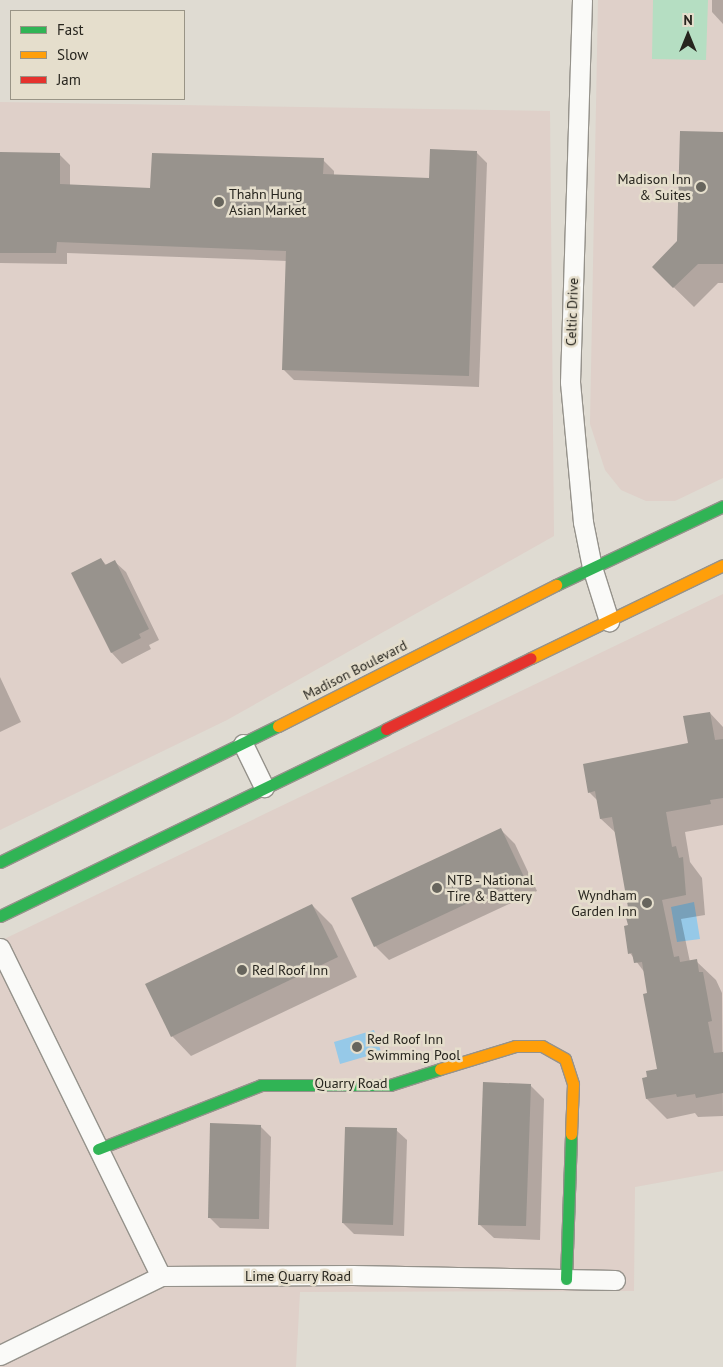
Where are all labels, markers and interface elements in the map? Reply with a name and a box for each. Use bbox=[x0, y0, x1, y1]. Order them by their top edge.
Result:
legend bbox=[10, 10, 185, 100]
north arrow bbox=[663, 10, 713, 60]
text: N bbox=[683, 11, 693, 29]
text: Fast bbox=[57, 20, 84, 39]
text: Slow bbox=[57, 45, 88, 64]
text: Jam bbox=[57, 70, 81, 89]
place label: Madison Inn & Suites bbox=[618, 171, 691, 203]
marker: Madison Inn & Suites bbox=[695, 181, 707, 193]
place label: Thahn Hung Asian Market bbox=[229, 186, 306, 218]
marker: Thahn Hung Asian Market bbox=[213, 196, 225, 208]
street label: Celtic Drive bbox=[562, 277, 582, 347]
street label: Madison Boulevard bbox=[300, 637, 410, 703]
place label: NTB - National Tire & Battery bbox=[447, 872, 536, 904]
marker: NTB - National Tire & Battery bbox=[431, 882, 443, 894]
place label: Wyndham Garden Inn bbox=[571, 887, 637, 920]
marker: Wyndham Garden Inn bbox=[641, 897, 653, 909]
place label: Red Roof Inn bbox=[252, 962, 328, 978]
marker: Red Roof Inn bbox=[236, 964, 248, 976]
place label: Red Roof Inn Swimming Pool bbox=[367, 1031, 460, 1064]
marker: Red Roof Inn Swimming Pool bbox=[351, 1041, 363, 1053]
street label: Quarry Road bbox=[314, 1075, 388, 1091]
street label: Lime Quarry Road bbox=[245, 1268, 351, 1284]

